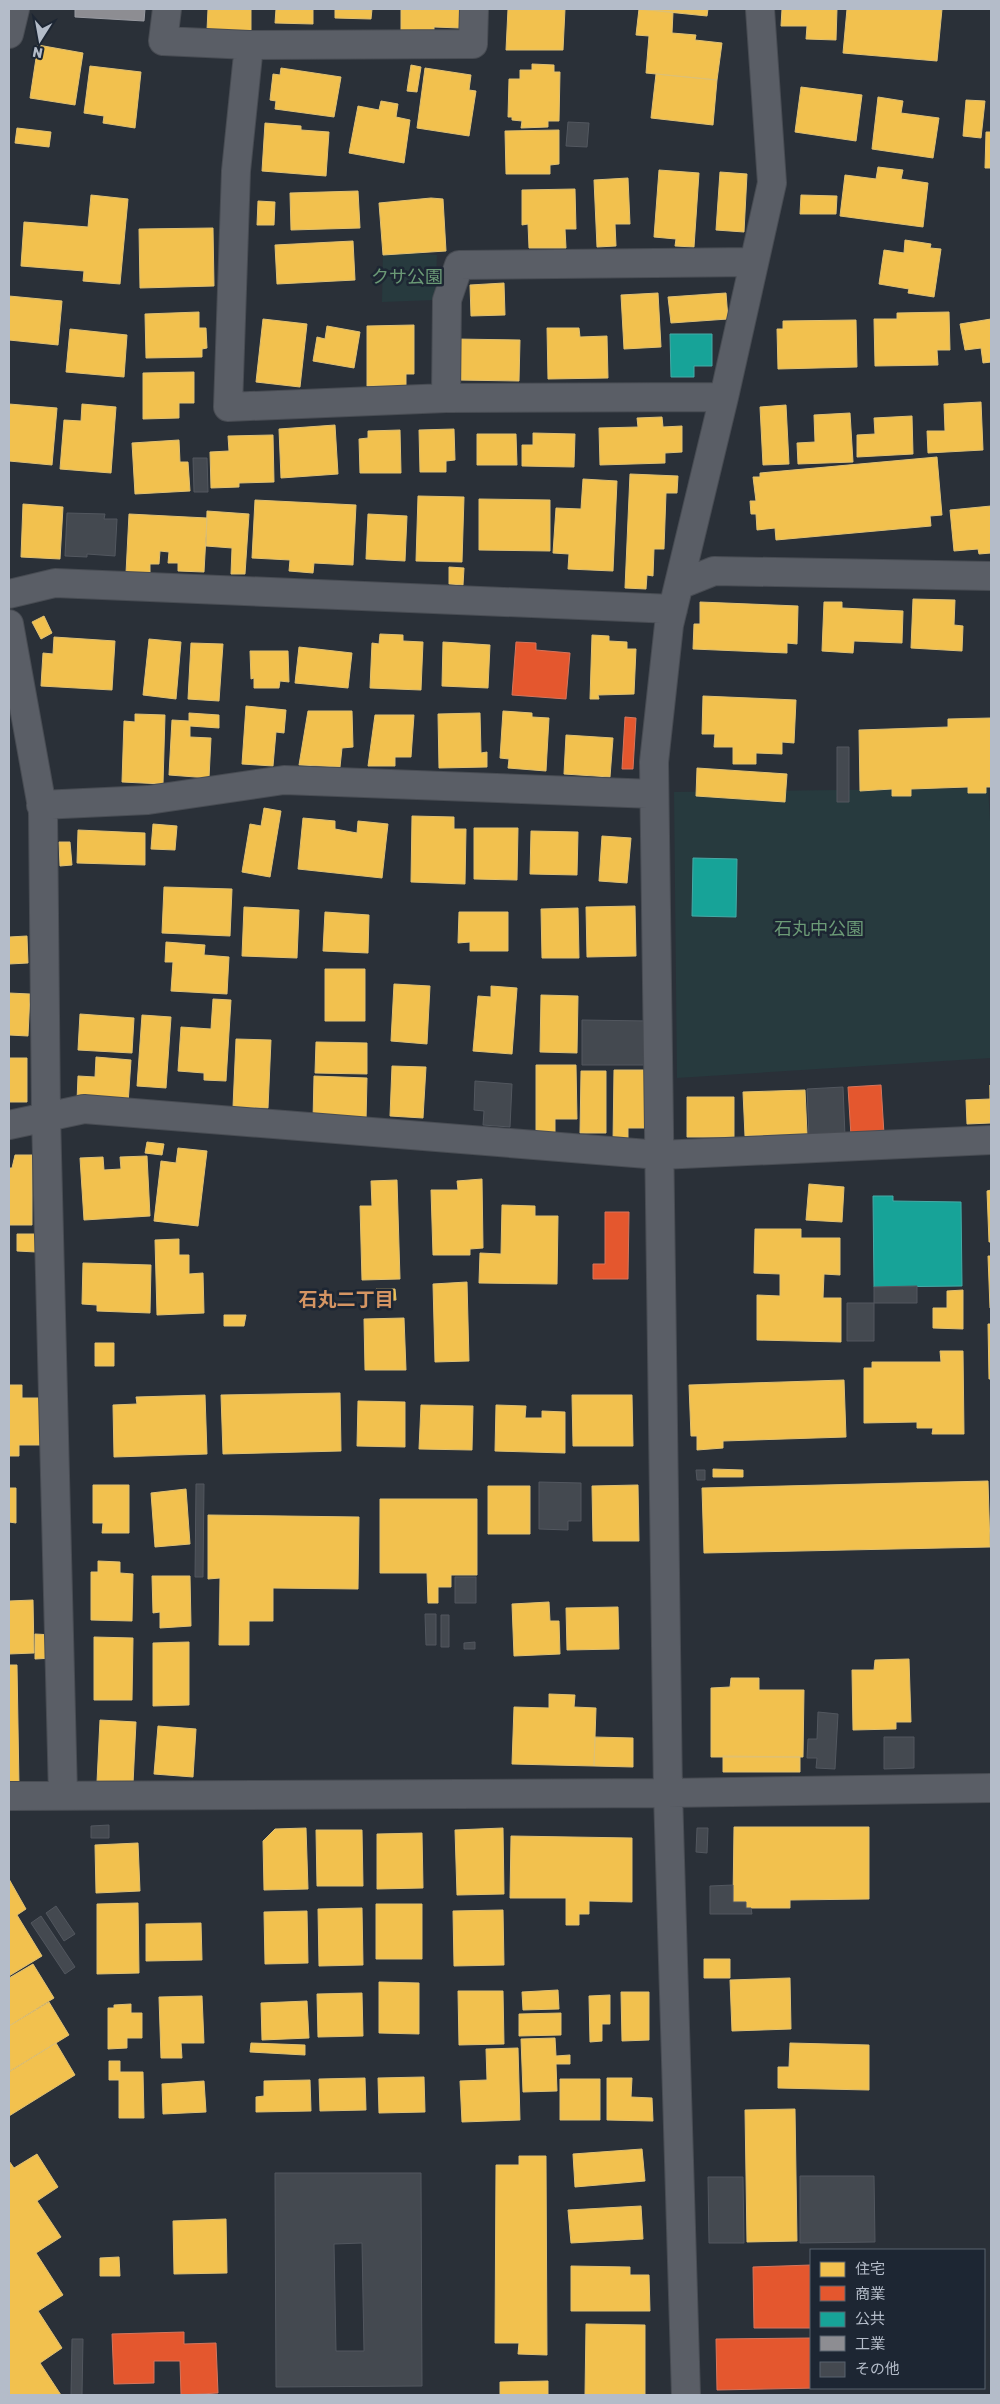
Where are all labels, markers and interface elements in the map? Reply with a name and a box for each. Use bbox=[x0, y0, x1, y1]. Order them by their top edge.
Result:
north arrow bbox=[15, 15, 65, 65]
text: N bbox=[31, 43, 44, 62]
park label: クサ公園 bbox=[371, 266, 443, 288]
park label: 石丸中公園 bbox=[774, 918, 864, 940]
district label: 石丸二丁目 bbox=[298, 1288, 394, 1311]
legend bbox=[810, 2249, 985, 2389]
text: 住宅 bbox=[855, 2260, 885, 2278]
text: 商業 bbox=[855, 2285, 885, 2303]
text: 公共 bbox=[855, 2310, 885, 2328]
text: 工業 bbox=[855, 2335, 885, 2353]
text: その他 bbox=[855, 2360, 900, 2378]

